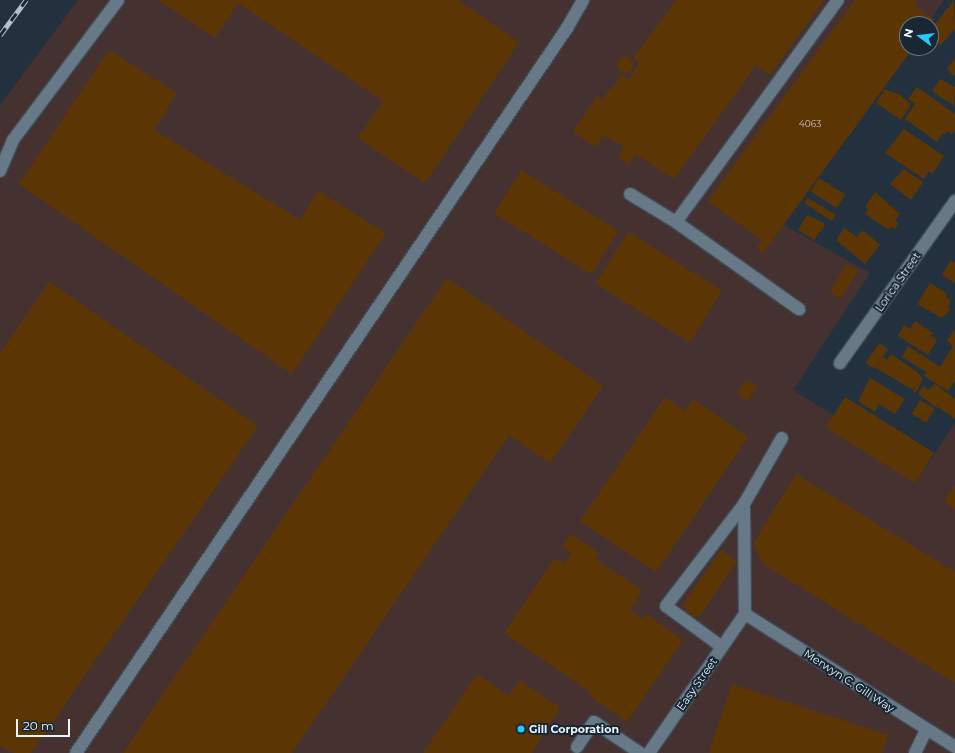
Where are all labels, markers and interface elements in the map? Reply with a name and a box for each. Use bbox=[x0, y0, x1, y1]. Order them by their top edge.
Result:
north arrow bbox=[899, 16, 939, 56]
text: N bbox=[900, 27, 916, 39]
house number: 4063 bbox=[799, 119, 821, 129]
street label: Lorica Street bbox=[873, 250, 923, 314]
street label: Merwyn C. Gill Way bbox=[801, 647, 897, 715]
street label: Easy Street bbox=[674, 655, 720, 713]
scale bar bbox=[18, 711, 72, 737]
text: 20 m bbox=[23, 718, 54, 733]
place label: Gill Corporation bbox=[529, 722, 619, 736]
marker: Gill Corporation bbox=[516, 724, 526, 734]

